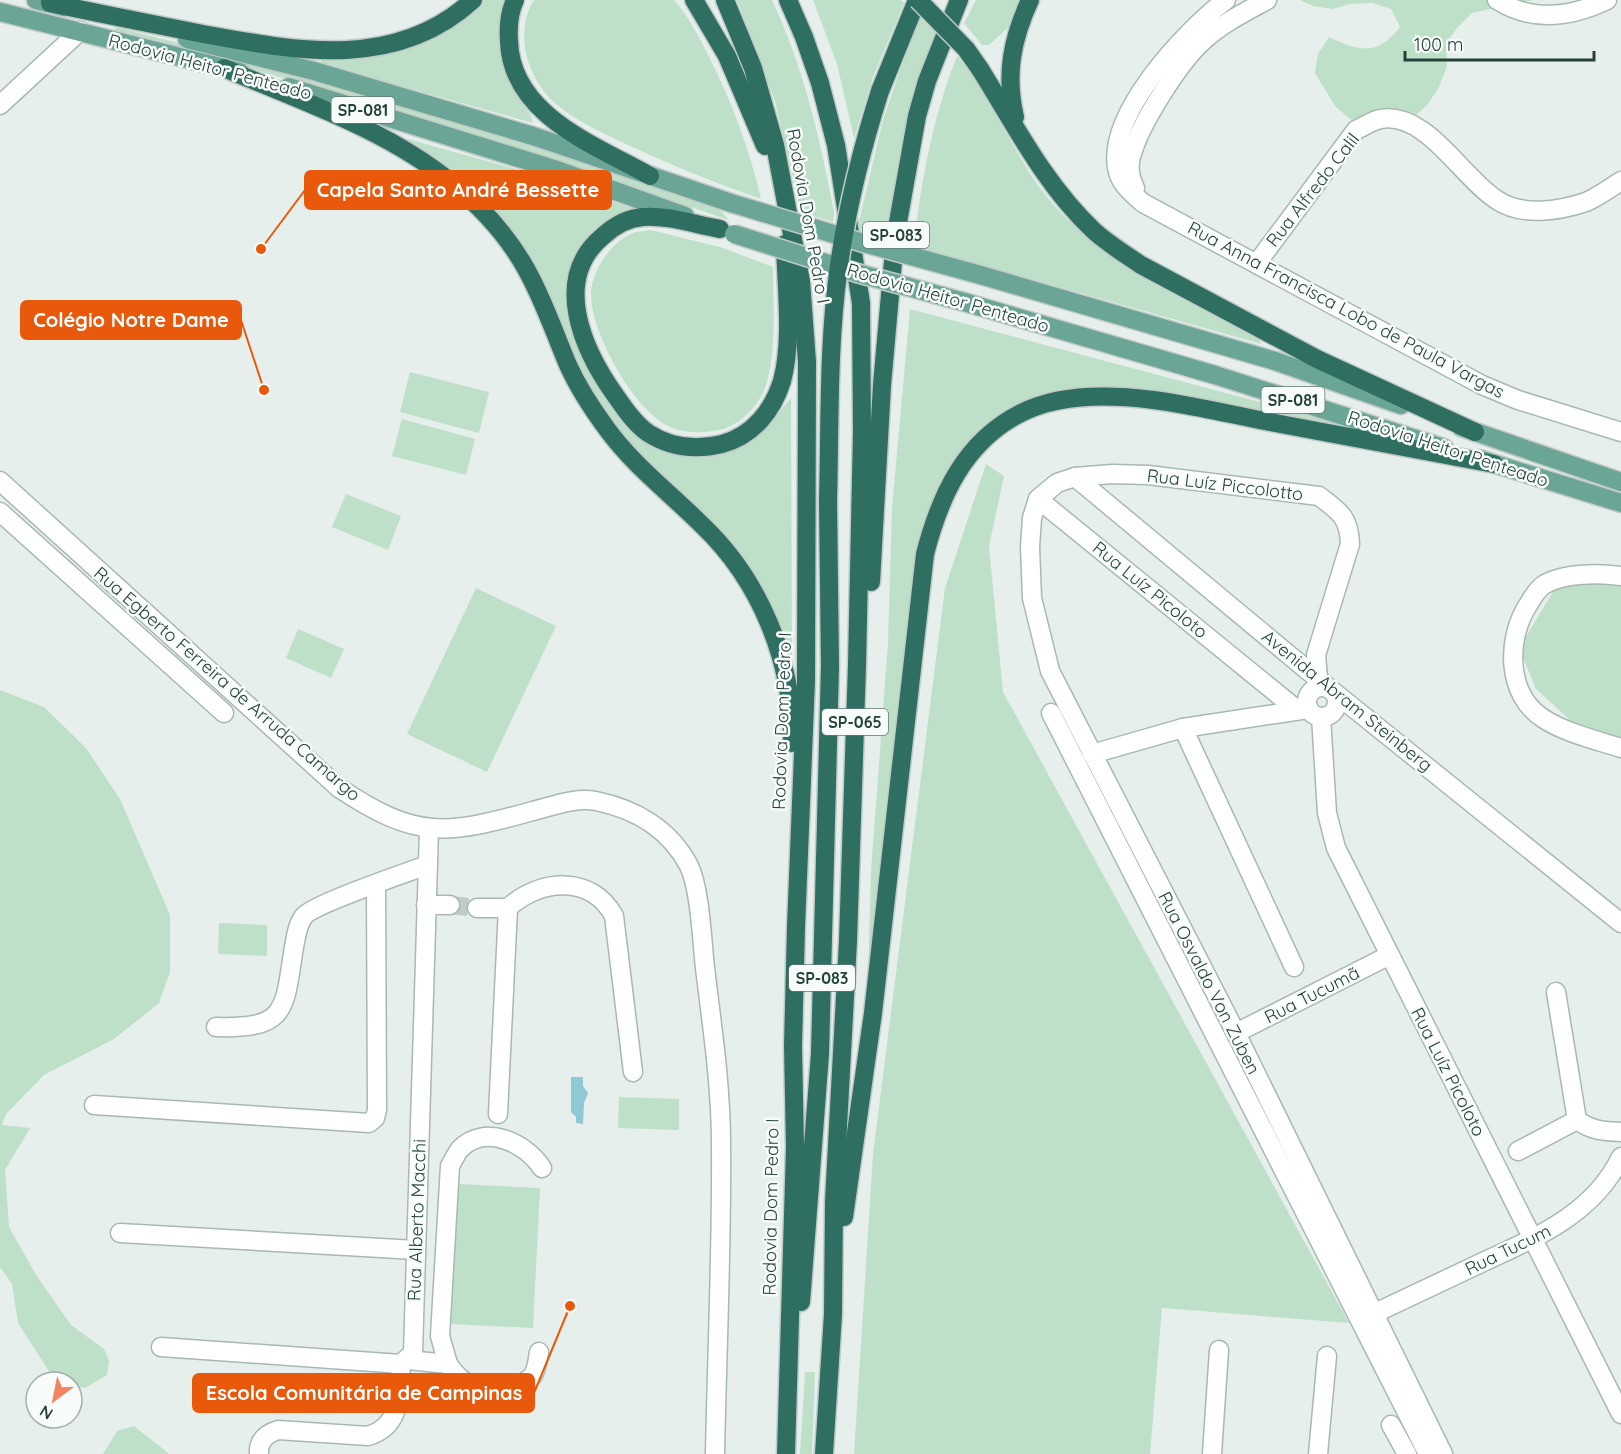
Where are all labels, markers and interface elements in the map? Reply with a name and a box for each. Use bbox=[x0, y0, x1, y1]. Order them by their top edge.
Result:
scale bar bbox=[1405, 24, 1594, 62]
street label: Rodovia Heitor Penteado bbox=[106, 28, 314, 105]
text: 100 m bbox=[1414, 33, 1463, 56]
road number: SP-081 bbox=[332, 97, 394, 123]
street label: Rodovia Dom Pedro I bbox=[782, 127, 835, 305]
street label: Rua Alfredo Calil bbox=[1261, 128, 1364, 251]
callout: Capela Santo André Bessette bbox=[305, 171, 611, 209]
text: Capela Santo André Bessette bbox=[317, 177, 599, 202]
street label: Rua Anna Francisca Lobo de Paula Vargas bbox=[1184, 216, 1509, 403]
road number: SP-083 bbox=[863, 222, 929, 248]
street label: Rodovia Heitor Penteado bbox=[844, 258, 1052, 337]
callout: Colégio Notre Dame bbox=[21, 301, 241, 339]
text: Colégio Notre Dame bbox=[33, 307, 229, 332]
road number: SP-081 bbox=[1262, 387, 1324, 413]
street label: Rodovia Heitor Penteado bbox=[1345, 405, 1551, 492]
street label: Rua Luíz Piccolotto bbox=[1146, 464, 1304, 505]
street label: Rua Luíz Picoloto bbox=[1088, 536, 1213, 643]
street label: Rua Egberto Ferreira de Arruda Camargo bbox=[89, 561, 365, 806]
street label: Avenida Abram Steinberg bbox=[1257, 625, 1437, 776]
street label: Rodovia Dom Pedro I bbox=[767, 632, 796, 810]
road number: SP-065 bbox=[822, 709, 888, 735]
street label: Rua Osvaldo Von Zuben bbox=[1153, 887, 1266, 1078]
street label: Rua Tucumã bbox=[1260, 961, 1363, 1028]
road number: SP-083 bbox=[789, 965, 855, 991]
street label: Rua Luíz Picoloto bbox=[1406, 1003, 1491, 1140]
street label: Rodovia Dom Pedro I bbox=[757, 1118, 784, 1296]
street label: Rua Alberto Macchi bbox=[402, 1139, 431, 1301]
street label: Rua Tucum bbox=[1461, 1219, 1555, 1280]
north arrow bbox=[24, 1370, 84, 1430]
callout: Escola Comunitária de Campinas bbox=[193, 1374, 534, 1412]
text: Escola Comunitária de Campinas bbox=[206, 1380, 522, 1405]
text: N bbox=[36, 1401, 56, 1424]

